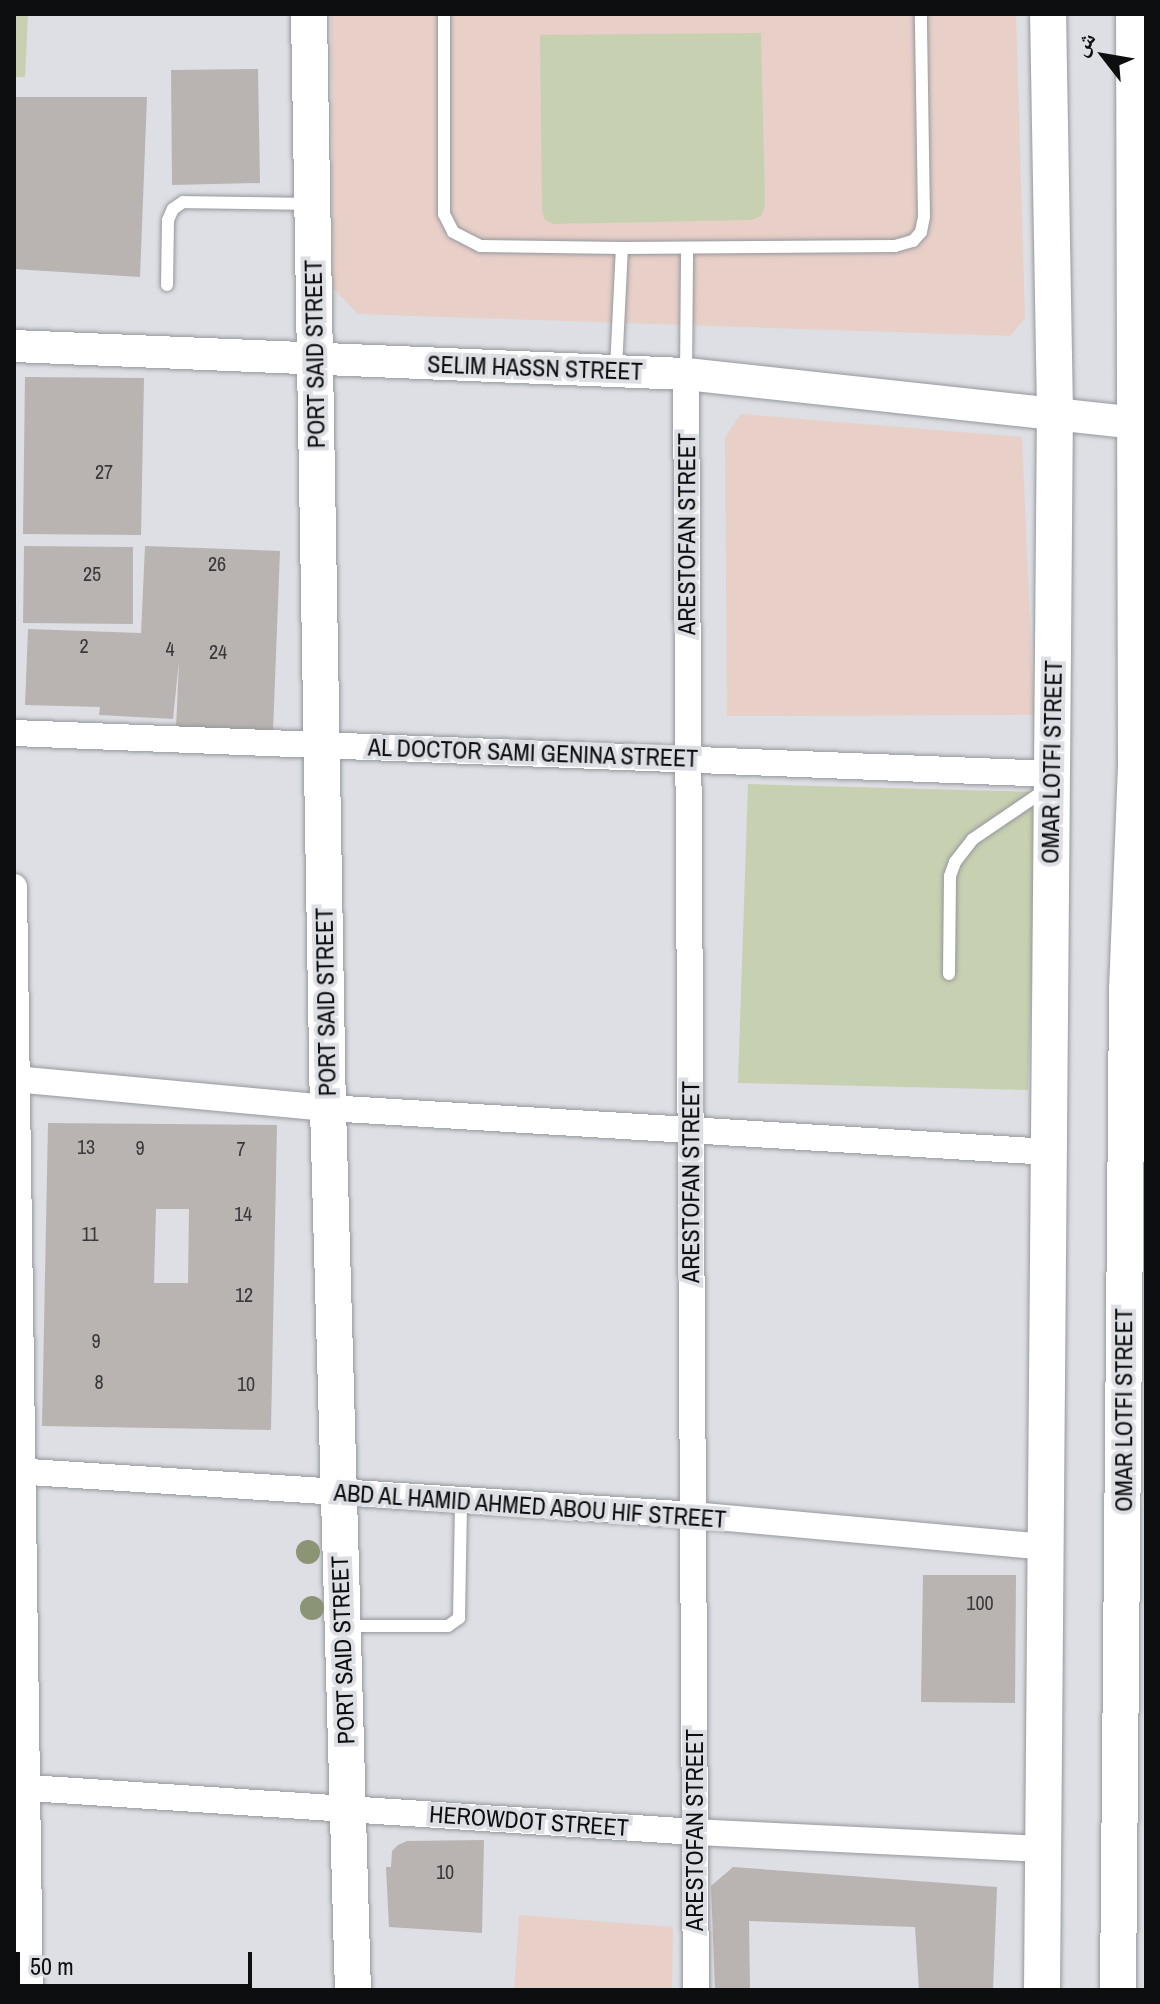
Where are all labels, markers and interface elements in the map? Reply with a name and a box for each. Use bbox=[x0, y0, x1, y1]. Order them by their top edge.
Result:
north arrow bbox=[1064, 16, 1144, 96]
text: ش bbox=[1065, 26, 1102, 61]
street label: PORT SAID STREET bbox=[299, 259, 331, 449]
street label: SELIM HASSN STREET bbox=[427, 350, 643, 386]
street label: ARESTOFAN STREET bbox=[673, 433, 701, 635]
house number: 27 bbox=[95, 459, 113, 483]
house number: 26 bbox=[208, 551, 226, 575]
house number: 25 bbox=[83, 561, 101, 585]
house number: 2 bbox=[79, 633, 89, 657]
house number: 4 bbox=[165, 636, 175, 660]
house number: 24 bbox=[209, 639, 227, 663]
street label: OMAR LOTFI STREET bbox=[1036, 660, 1068, 864]
street label: AL DOCTOR SAMI GENINA STREET bbox=[367, 733, 699, 773]
street label: PORT SAID STREET bbox=[310, 907, 342, 1097]
street label: ARESTOFAN STREET bbox=[677, 1081, 705, 1283]
house number: 13 bbox=[77, 1134, 95, 1158]
house number: 9 bbox=[135, 1135, 145, 1159]
house number: 7 bbox=[236, 1136, 246, 1160]
house number: 14 bbox=[234, 1201, 252, 1225]
house number: 11 bbox=[81, 1221, 99, 1245]
house number: 12 bbox=[235, 1282, 253, 1306]
street label: OMAR LOTFI STREET bbox=[1110, 1308, 1138, 1512]
house number: 9 bbox=[91, 1328, 101, 1352]
house number: 8 bbox=[94, 1369, 104, 1393]
house number: 10 bbox=[237, 1371, 255, 1395]
street label: ABD AL HAMID AHMED ABOU HIF STREET bbox=[331, 1478, 729, 1534]
street label: PORT SAID STREET bbox=[325, 1555, 361, 1745]
house number: 100 bbox=[966, 1590, 994, 1614]
street label: ARESTOFAN STREET bbox=[681, 1729, 709, 1931]
street label: HEROWDOT STREET bbox=[428, 1800, 630, 1842]
house number: 10 bbox=[436, 1859, 454, 1883]
scale bar bbox=[20, 1936, 256, 1986]
text: 50 m bbox=[30, 1950, 74, 1982]

